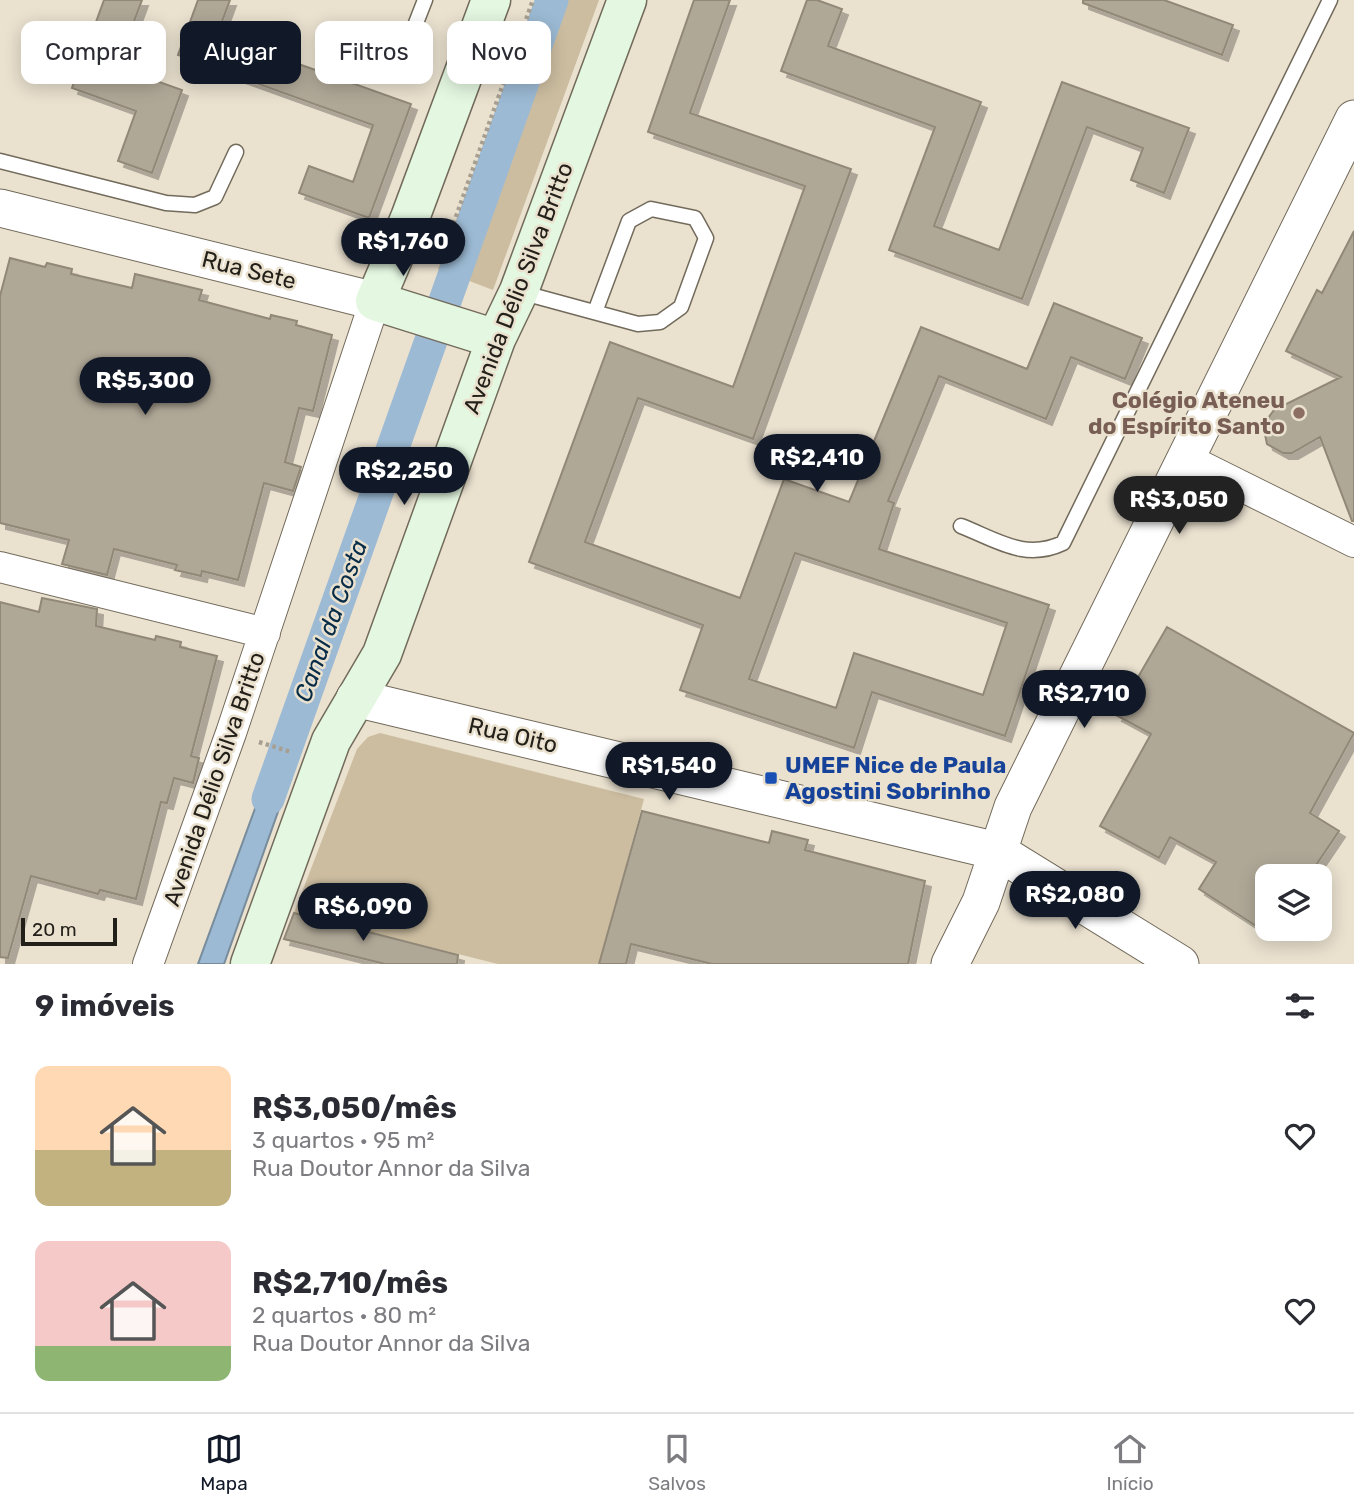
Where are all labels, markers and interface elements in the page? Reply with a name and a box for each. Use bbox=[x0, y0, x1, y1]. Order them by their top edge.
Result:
chip: Comprar bbox=[21, 21, 166, 84]
chip: Alugar bbox=[180, 21, 301, 84]
chip: Filtros bbox=[315, 21, 433, 84]
chip: Novo bbox=[447, 21, 551, 84]
street label: Avenida Délio Silva Britto bbox=[457, 158, 579, 418]
pin: R$1,760 bbox=[338, 218, 468, 278]
text: R$1,760 bbox=[357, 227, 449, 255]
street label: Rua Sete bbox=[199, 245, 299, 295]
pin: R$5,300 bbox=[80, 358, 210, 417]
text: R$5,300 bbox=[96, 366, 194, 394]
place label: Colégio Ateneu do Espírito Santo bbox=[1088, 386, 1285, 440]
marker: Colégio Ateneu do Espírito Santo bbox=[1291, 405, 1307, 421]
pin: R$2,410 bbox=[752, 434, 882, 494]
text: R$2,410 bbox=[770, 443, 864, 471]
pin: R$2,250 bbox=[339, 448, 469, 507]
text: R$2,250 bbox=[355, 456, 453, 484]
pin: R$3,050 bbox=[1114, 476, 1244, 536]
text: R$3,050 bbox=[1130, 485, 1228, 513]
water label: Canal da Costa bbox=[289, 536, 373, 706]
street label: Avenida Délio Silva Britto bbox=[157, 648, 271, 910]
pin: R$2,710 bbox=[1019, 670, 1149, 730]
text: R$2,710 bbox=[1038, 679, 1130, 707]
street label: Rua Oito bbox=[466, 711, 560, 759]
pin: R$1,540 bbox=[604, 742, 734, 802]
text: R$1,540 bbox=[621, 751, 717, 779]
place label: UMEF Nice de Paula Agostini Sobrinho bbox=[785, 751, 1006, 805]
marker: UMEF Nice de Paula Agostini Sobrinho bbox=[763, 770, 779, 786]
map controls bbox=[1255, 864, 1332, 941]
button: layers bbox=[1255, 864, 1332, 941]
pin: R$2,080 bbox=[1010, 872, 1140, 931]
text: R$2,080 bbox=[1025, 880, 1125, 908]
pin: R$6,090 bbox=[298, 884, 428, 943]
text: R$6,090 bbox=[314, 892, 412, 920]
scale bar bbox=[21, 915, 117, 947]
text: 20 m bbox=[32, 918, 77, 941]
icon: filters bbox=[1281, 987, 1319, 1025]
text: 9 imóveis bbox=[35, 988, 175, 1024]
text: R$3,050/mês bbox=[252, 1090, 457, 1126]
icon: home bbox=[91, 1094, 175, 1178]
icon: heart bbox=[1281, 1117, 1319, 1155]
text: 3 quartos · 95 m² bbox=[252, 1126, 434, 1154]
text: Rua Doutor Annor da Silva bbox=[252, 1154, 530, 1182]
text: R$2,710/mês bbox=[252, 1265, 448, 1301]
icon: home bbox=[91, 1269, 175, 1353]
icon: heart bbox=[1281, 1292, 1319, 1330]
text: 2 quartos · 80 m² bbox=[252, 1301, 436, 1329]
text: Rua Doutor Annor da Silva bbox=[252, 1329, 530, 1357]
tab: Mapa bbox=[200, 1430, 248, 1495]
tab: Salvos bbox=[648, 1430, 706, 1495]
tab: Início bbox=[1106, 1430, 1154, 1495]

